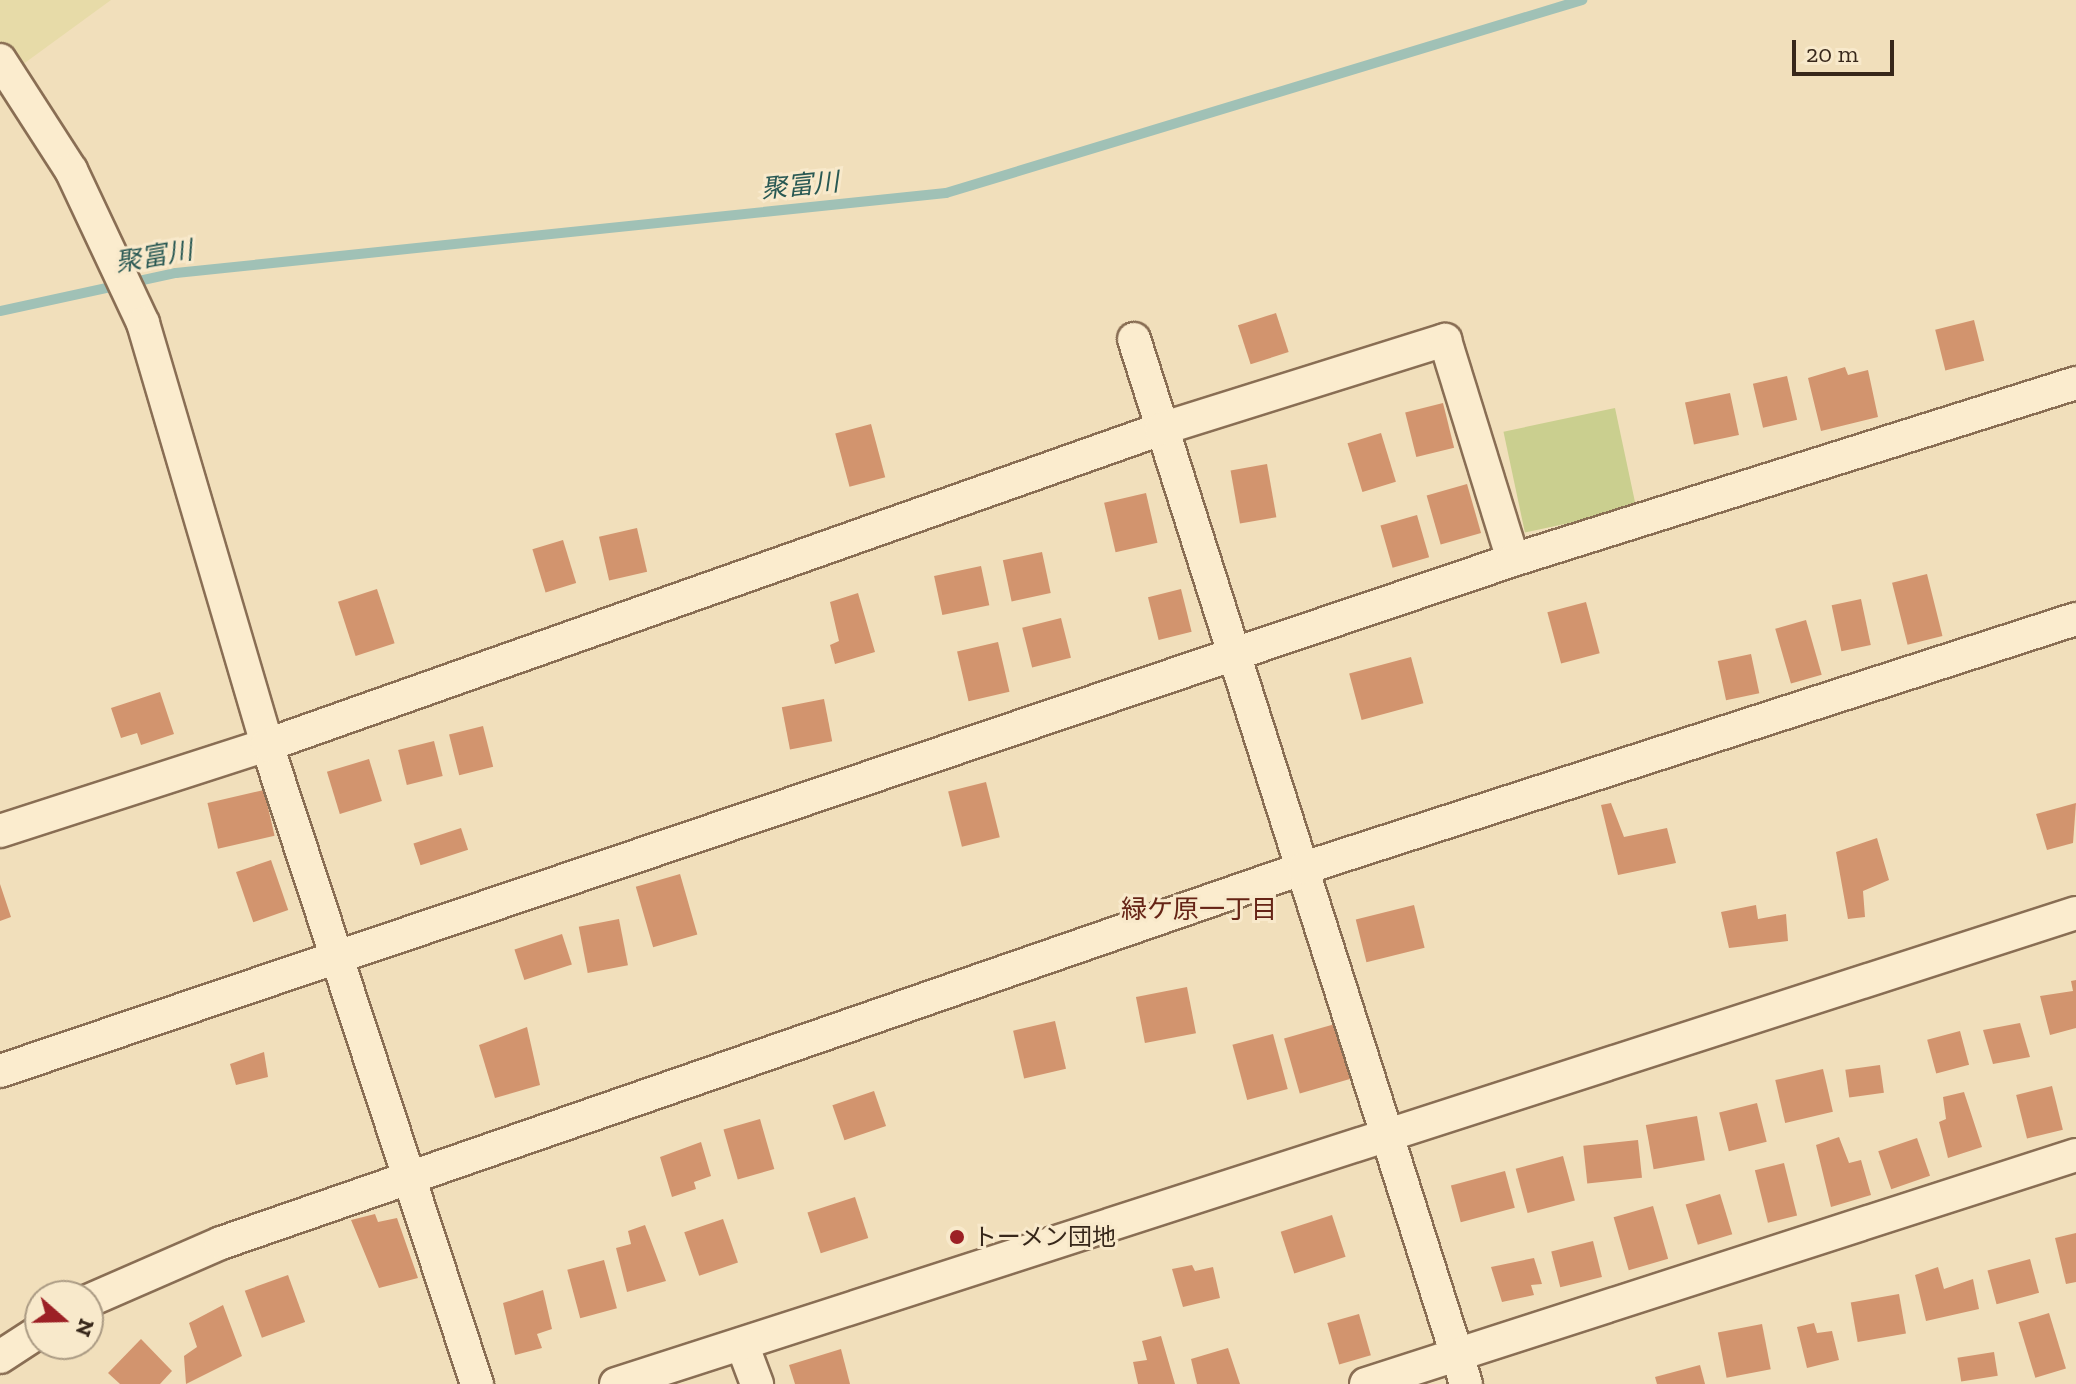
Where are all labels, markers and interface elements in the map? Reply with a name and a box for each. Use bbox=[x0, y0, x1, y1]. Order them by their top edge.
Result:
scale bar bbox=[1796, 24, 1898, 74]
text: 20 m bbox=[1806, 39, 1858, 68]
water label: 聚富川 bbox=[760, 166, 840, 206]
water label: 聚富川 bbox=[113, 235, 195, 279]
district label: 緑ケ原一丁目 bbox=[1121, 894, 1277, 926]
place label: トーメン団地 bbox=[973, 1223, 1117, 1251]
marker: トーメン団地 bbox=[948, 1228, 966, 1246]
north arrow bbox=[24, 1280, 104, 1360]
text: N bbox=[70, 1315, 101, 1340]

